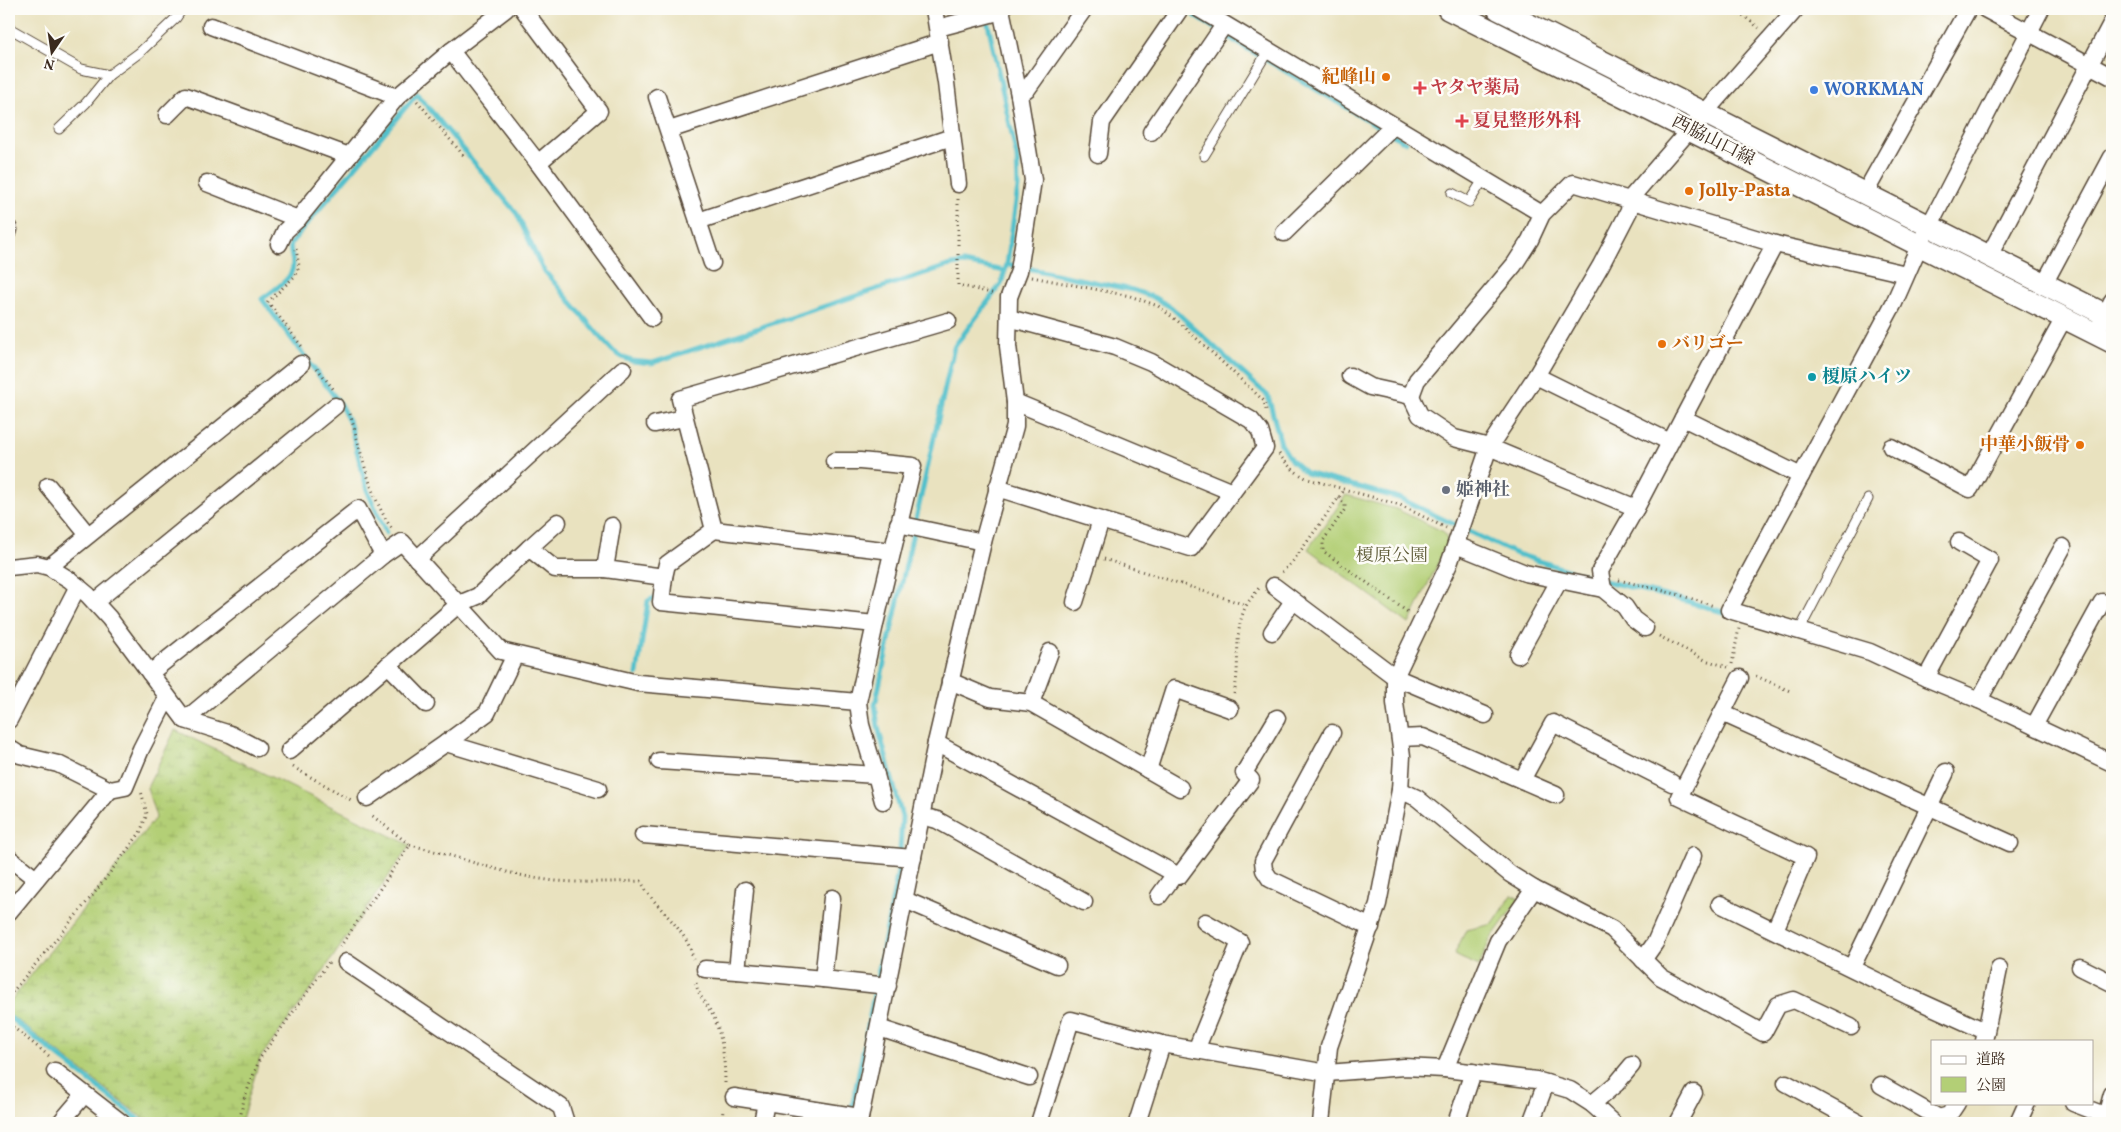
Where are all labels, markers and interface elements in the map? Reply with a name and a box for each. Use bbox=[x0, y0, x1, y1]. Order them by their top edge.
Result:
north arrow bbox=[28, 28, 78, 78]
text: N bbox=[42, 53, 57, 74]
place label: 紀峰山 bbox=[1322, 65, 1376, 90]
marker: 紀峰山 bbox=[1380, 71, 1392, 83]
place label: ヤタヤ薬局 bbox=[1430, 76, 1520, 101]
place label: WORKMAN bbox=[1824, 78, 1924, 103]
marker: ヤタヤ薬局 bbox=[1414, 82, 1426, 94]
marker: WORKMAN bbox=[1808, 84, 1820, 96]
place label: 夏見整形外科 bbox=[1473, 109, 1581, 134]
street label: 西脇山口線 bbox=[1667, 109, 1759, 173]
marker: 夏見整形外科 bbox=[1455, 114, 1469, 128]
place label: Jolly-Pasta bbox=[1698, 179, 1791, 204]
marker: Jolly-Pasta bbox=[1683, 185, 1695, 197]
place label: バリゴー bbox=[1672, 332, 1744, 357]
marker: バリゴー bbox=[1656, 338, 1668, 350]
place label: 榎原ハイツ bbox=[1822, 365, 1912, 390]
marker: 榎原ハイツ bbox=[1806, 371, 1818, 383]
place label: 中華小飯骨 bbox=[1980, 433, 2070, 458]
marker: 中華小飯骨 bbox=[2074, 439, 2086, 451]
place label: 姫神社 bbox=[1456, 478, 1510, 503]
marker: 姫神社 bbox=[1440, 484, 1452, 496]
park label: 榎原公園 bbox=[1356, 544, 1428, 569]
legend bbox=[1931, 1040, 2094, 1104]
text: 道路 bbox=[1976, 1050, 2006, 1071]
text: 公園 bbox=[1976, 1076, 2006, 1097]

